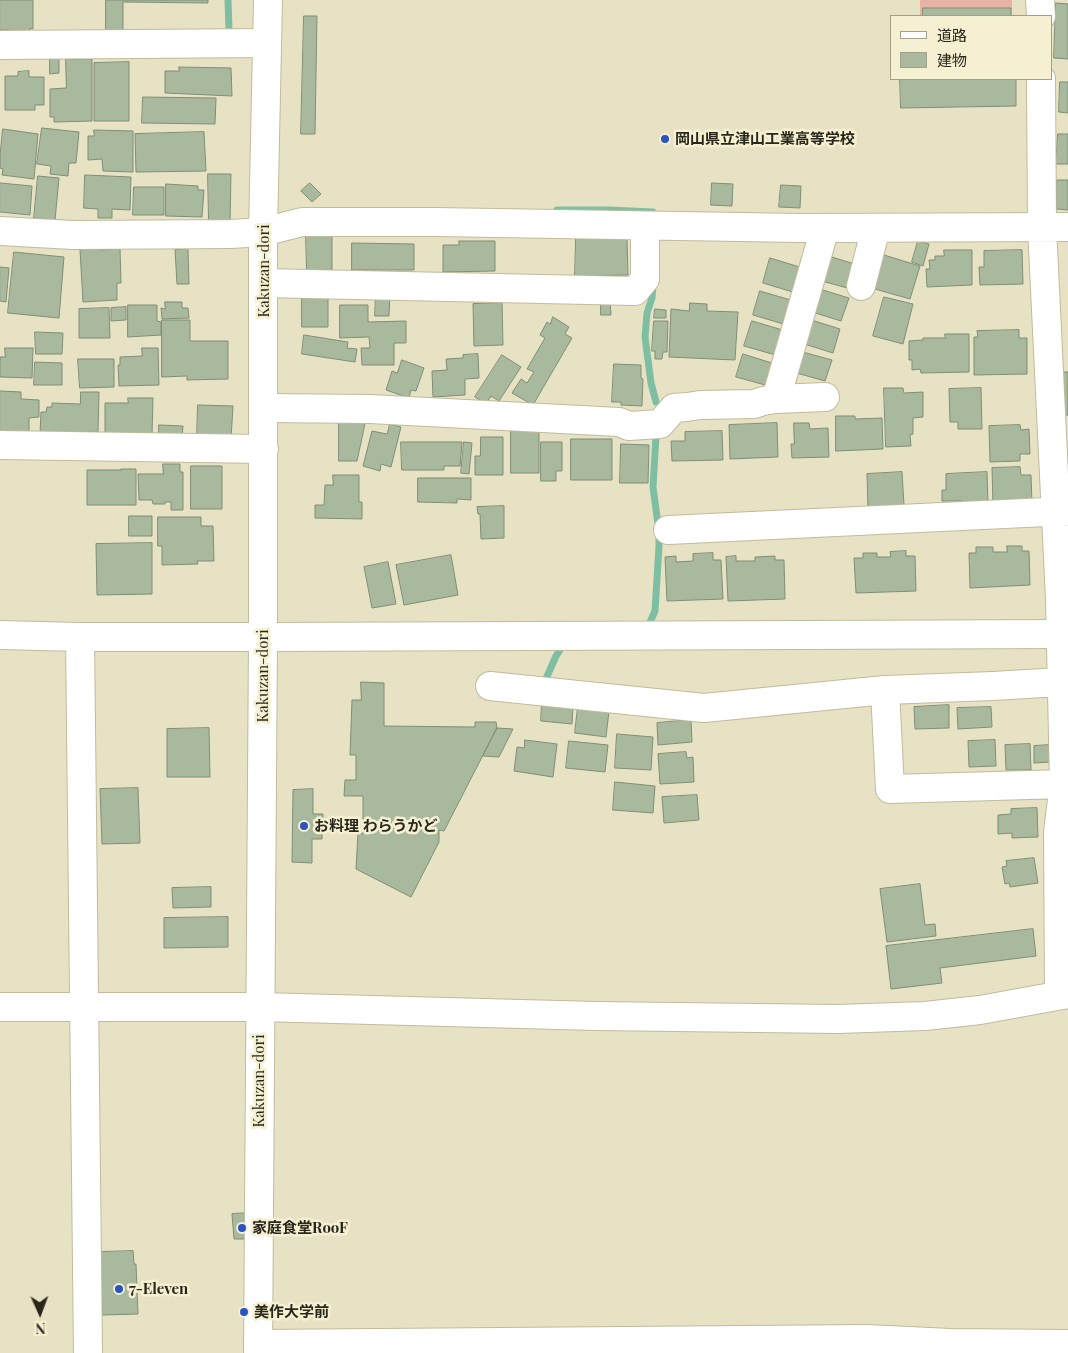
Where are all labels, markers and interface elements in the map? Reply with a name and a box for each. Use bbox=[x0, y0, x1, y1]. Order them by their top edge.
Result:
legend bbox=[890, 15, 1053, 80]
text: 道路 bbox=[937, 25, 967, 45]
text: 建物 bbox=[937, 50, 967, 70]
place label: 岡山県立津山工業高等学校 bbox=[675, 130, 855, 148]
marker: 岡山県立津山工業高等学校 bbox=[659, 133, 671, 145]
street label: Kakuzan-dori bbox=[255, 224, 273, 318]
street label: Kakuzan-dori bbox=[254, 629, 272, 723]
place label: お料理 わらうかど bbox=[314, 817, 437, 835]
marker: お料理 わらうかど bbox=[298, 820, 310, 832]
street label: Kakuzan-dori bbox=[250, 1034, 268, 1128]
place label: 家庭食堂RooF bbox=[252, 1219, 348, 1237]
marker: 家庭食堂RooF bbox=[236, 1222, 248, 1234]
place label: 7-Eleven bbox=[129, 1280, 188, 1298]
marker: 7-Eleven bbox=[113, 1283, 125, 1295]
north arrow bbox=[15, 1288, 65, 1338]
place label: 美作大学前 bbox=[254, 1303, 329, 1321]
marker: 美作大学前 bbox=[238, 1306, 250, 1318]
text: N bbox=[35, 1319, 46, 1338]

